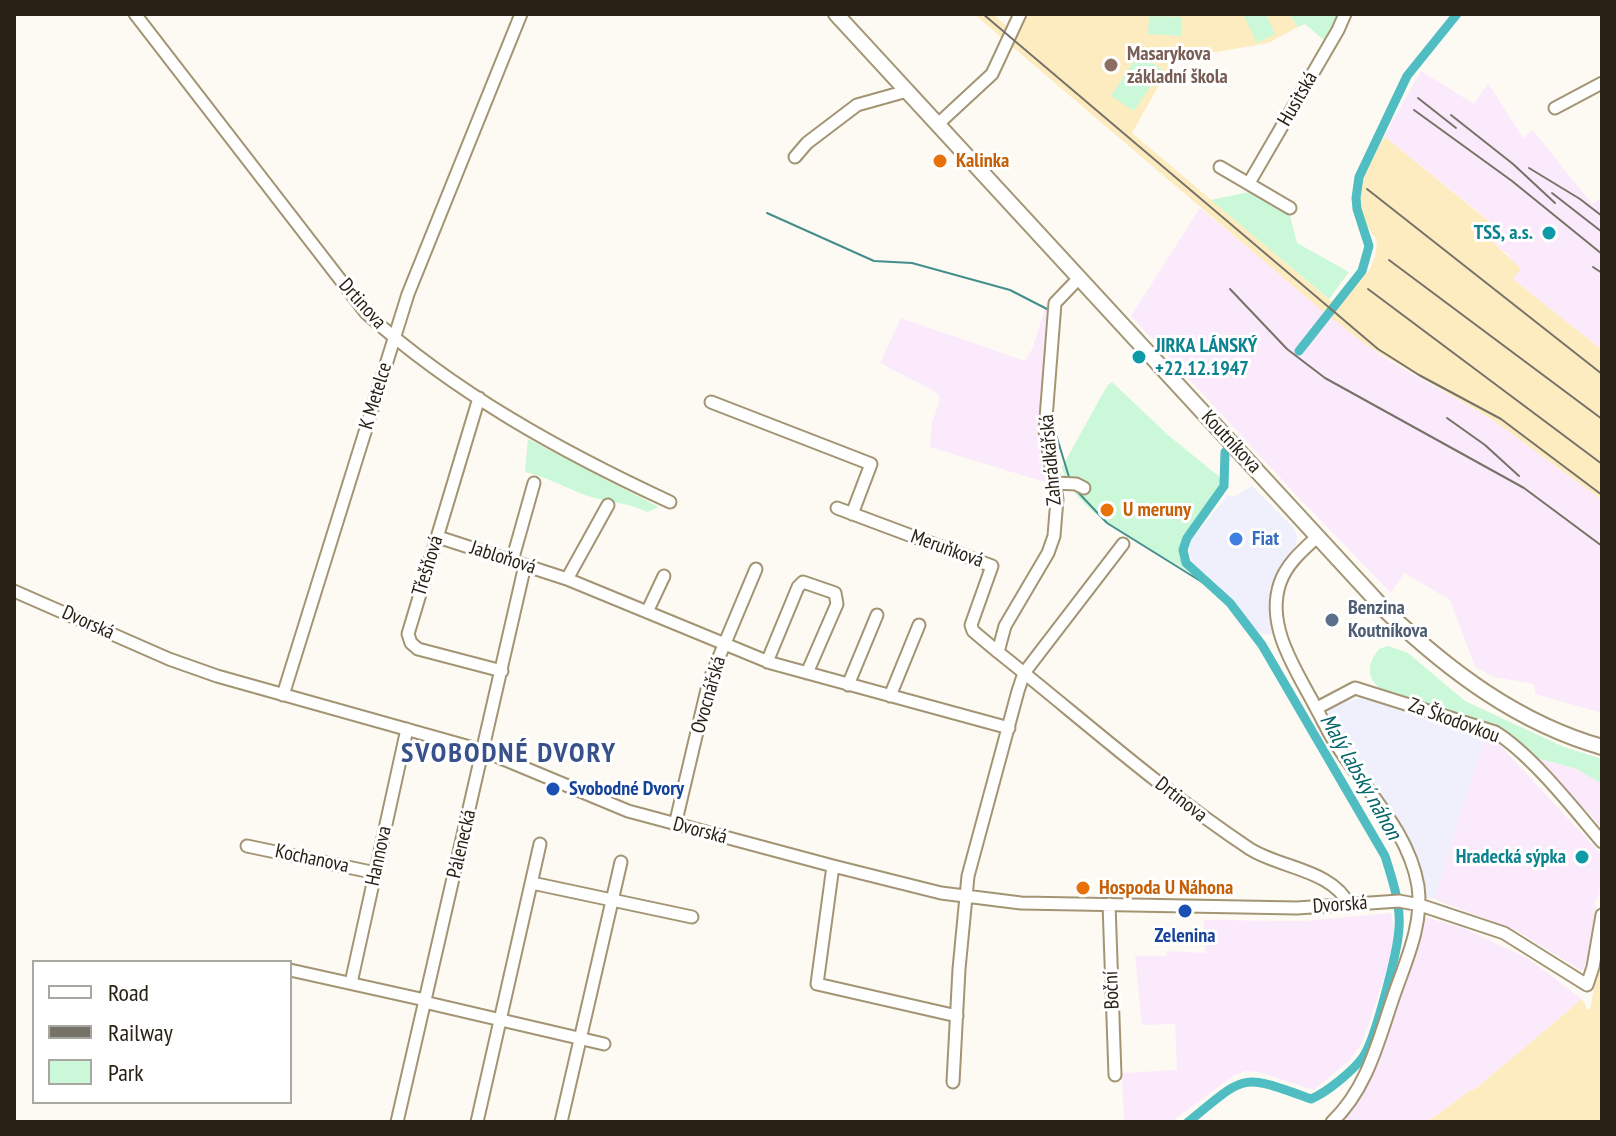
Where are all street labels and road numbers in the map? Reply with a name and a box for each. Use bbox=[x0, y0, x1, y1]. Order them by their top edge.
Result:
street label: Husitská bbox=[1273, 68, 1323, 130]
street label: Drtinova bbox=[333, 274, 391, 334]
street label: K Metelce bbox=[355, 360, 397, 432]
street label: Koutníkova bbox=[1196, 406, 1266, 478]
street label: Zahrádkářská bbox=[1035, 414, 1067, 506]
street label: Meruňková bbox=[907, 525, 987, 573]
street label: Třešňová bbox=[407, 533, 449, 599]
street label: Jabloňová bbox=[467, 536, 539, 580]
street label: Dvorská bbox=[58, 601, 118, 645]
street label: Ovocnářská bbox=[687, 654, 731, 736]
street label: Za Škodovkou bbox=[1405, 693, 1503, 749]
street label: Drtinova bbox=[1150, 772, 1212, 828]
street label: Pálenecká bbox=[442, 807, 482, 881]
street label: Dvorská bbox=[670, 812, 730, 850]
street label: Hannova bbox=[361, 824, 397, 888]
street label: Kochanova bbox=[273, 840, 351, 878]
street label: Dvorská bbox=[1312, 891, 1368, 919]
street label: Boční bbox=[1099, 970, 1125, 1010]

